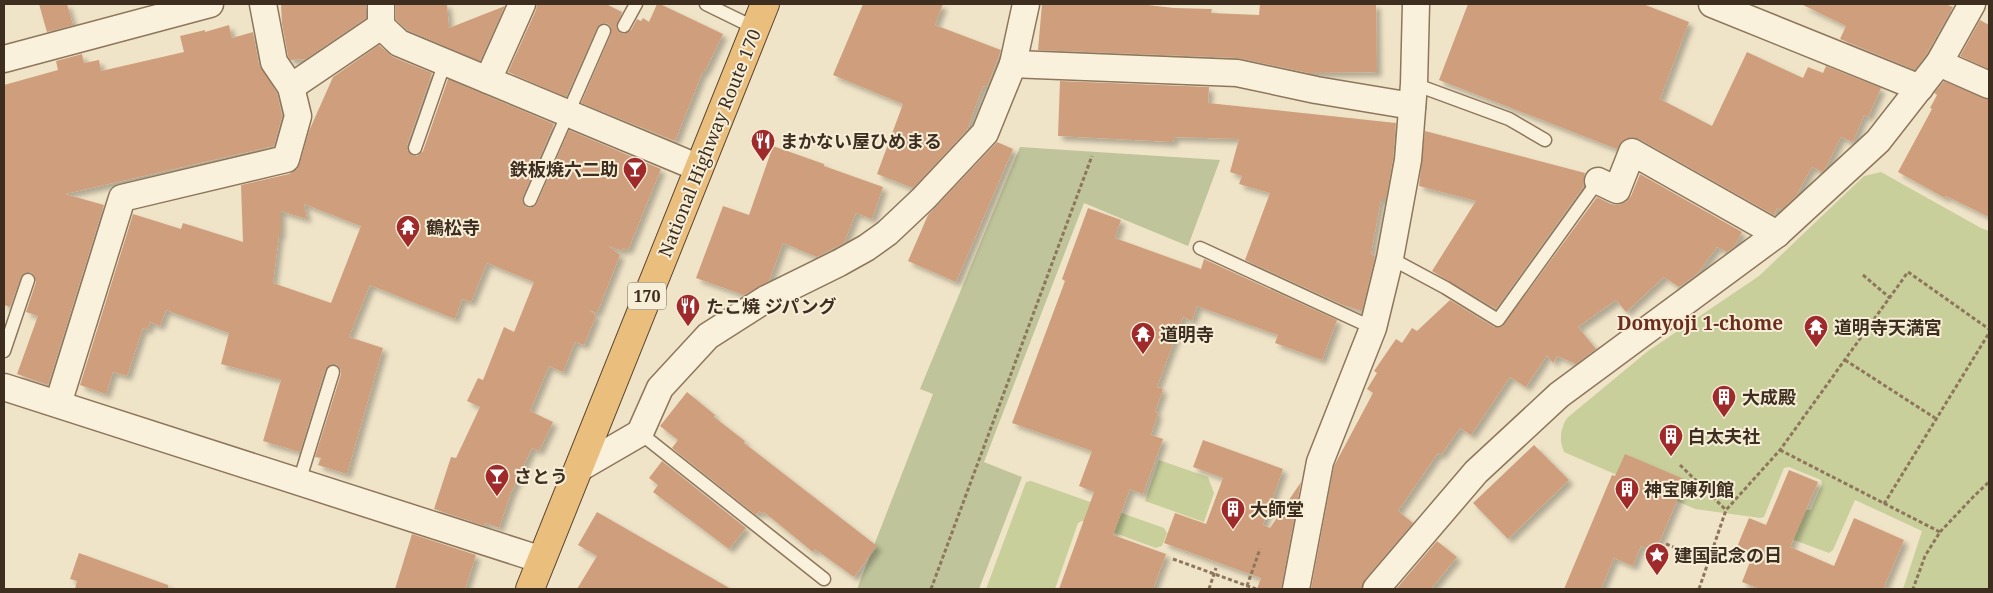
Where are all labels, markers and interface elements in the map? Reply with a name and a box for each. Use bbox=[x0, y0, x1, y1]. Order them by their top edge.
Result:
street label: National Highway Route 170 bbox=[652, 25, 766, 261]
restaurant icon: まかない屋ひめまる bbox=[750, 128, 776, 162]
place label: まかない屋ひめまる bbox=[780, 129, 942, 153]
bar icon: 鉄板焼六二助 bbox=[622, 156, 648, 190]
place label: 鉄板焼六二助 bbox=[509, 157, 618, 181]
temple icon: 鶴松寺 bbox=[395, 214, 421, 248]
place label: 鶴松寺 bbox=[426, 215, 480, 239]
road number: 170 bbox=[628, 282, 666, 310]
restaurant icon: たこ焼 ジパング bbox=[675, 293, 701, 327]
place label: たこ焼 ジパング bbox=[706, 294, 837, 318]
district label: Domyoji 1-chome bbox=[1617, 310, 1783, 336]
temple icon: 道明寺天満宮 bbox=[1803, 314, 1829, 348]
place label: 道明寺天満宮 bbox=[1834, 315, 1942, 339]
temple icon: 道明寺 bbox=[1130, 321, 1156, 355]
place label: 道明寺 bbox=[1160, 322, 1214, 346]
building icon: 大成殿 bbox=[1711, 384, 1737, 418]
place label: 大成殿 bbox=[1742, 385, 1796, 409]
building icon: 白太夫社 bbox=[1658, 423, 1684, 457]
place label: 白太夫社 bbox=[1688, 424, 1760, 448]
bar icon: さとう bbox=[484, 463, 510, 497]
place label: さとう bbox=[514, 464, 568, 488]
building icon: 神宝陳列館 bbox=[1614, 476, 1640, 510]
place label: 神宝陳列館 bbox=[1644, 477, 1734, 501]
building icon: 大師堂 bbox=[1220, 496, 1246, 530]
place label: 大師堂 bbox=[1250, 497, 1304, 521]
place icon: 建国記念の日 bbox=[1644, 542, 1670, 576]
place label: 建国記念の日 bbox=[1674, 543, 1782, 567]

